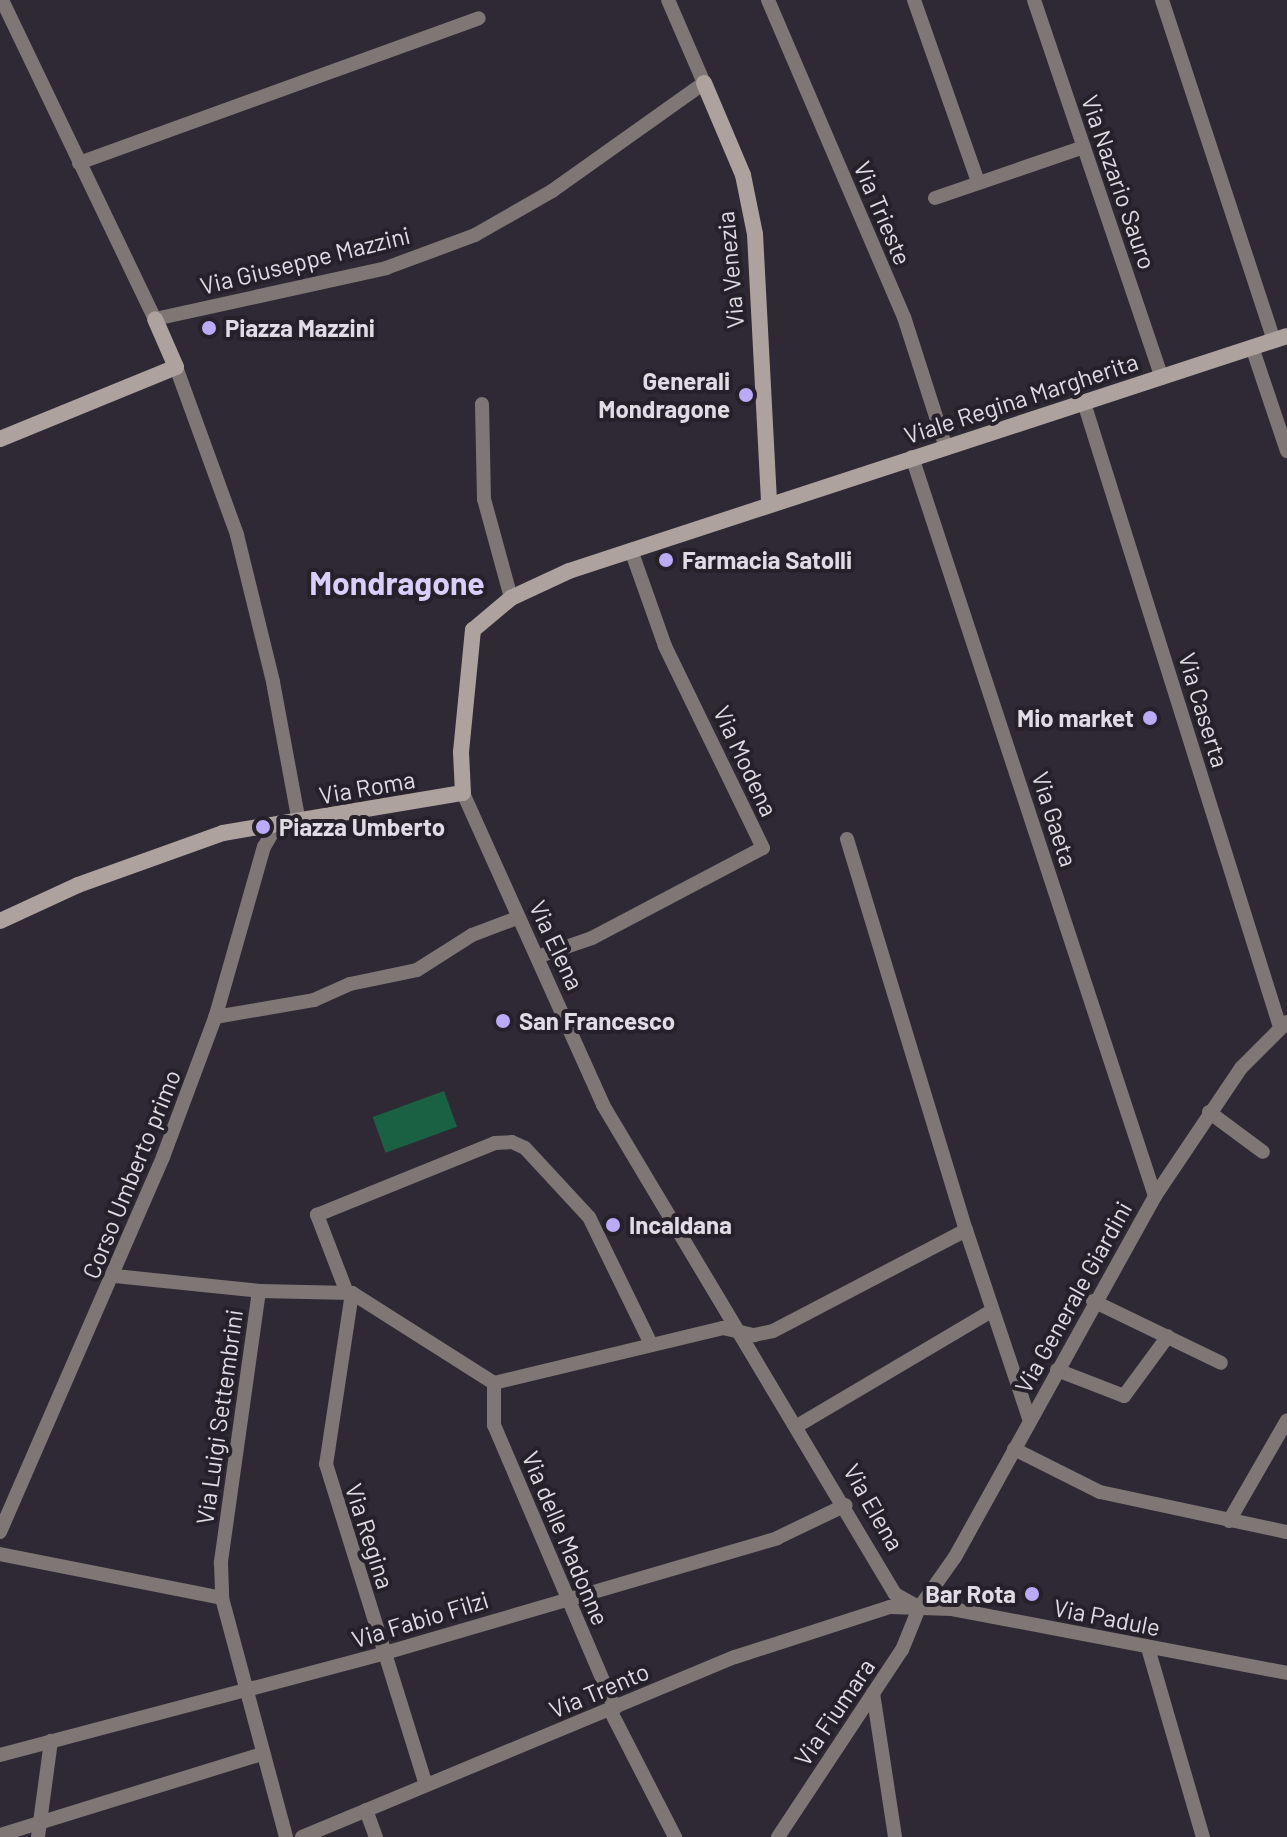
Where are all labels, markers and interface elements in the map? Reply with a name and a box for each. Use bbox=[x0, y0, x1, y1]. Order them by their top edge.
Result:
street label: Via Nazario Sauro bbox=[1076, 91, 1162, 273]
street label: Via Trieste bbox=[848, 157, 918, 269]
street label: Via Venezia bbox=[711, 210, 749, 330]
street label: Via Giuseppe Mazzini bbox=[197, 220, 413, 300]
place label: Piazza Mazzini bbox=[225, 314, 375, 342]
marker: Piazza Mazzini bbox=[200, 319, 218, 337]
street label: Viale Regina Margherita bbox=[900, 347, 1142, 449]
place label: Generali Mondragone bbox=[598, 367, 730, 423]
marker: Generali Mondragone bbox=[737, 386, 755, 404]
place label: Farmacia Satolli bbox=[682, 546, 852, 574]
marker: Farmacia Satolli bbox=[657, 551, 675, 569]
district label: Mondragone bbox=[309, 563, 485, 601]
street label: Via Caserta bbox=[1173, 649, 1235, 771]
street label: Via Modena bbox=[708, 701, 784, 821]
place label: Mio market bbox=[1017, 704, 1134, 732]
marker: Mio market bbox=[1141, 709, 1159, 727]
street label: Via Roma bbox=[317, 764, 417, 810]
street label: Via Gaeta bbox=[1026, 768, 1084, 870]
place label: Piazza Umberto bbox=[279, 813, 445, 841]
marker: Piazza Umberto bbox=[254, 818, 272, 836]
street label: Via Elena bbox=[524, 896, 590, 994]
place label: San Francesco bbox=[519, 1007, 675, 1035]
marker: San Francesco bbox=[494, 1012, 512, 1030]
street label: Corso Umberto primo bbox=[76, 1065, 186, 1283]
street label: Via Generale Giardini bbox=[1008, 1196, 1138, 1398]
place label: Incaldana bbox=[629, 1211, 732, 1239]
marker: Incaldana bbox=[604, 1216, 622, 1234]
street label: Via Luigi Settembrini bbox=[190, 1308, 248, 1526]
street label: Via delle Madonne bbox=[516, 1447, 616, 1629]
street label: Via Elena bbox=[838, 1459, 910, 1555]
street label: Via Regina bbox=[339, 1480, 401, 1592]
place label: Bar Rota bbox=[925, 1580, 1016, 1608]
street label: Via Fabio Filzi bbox=[348, 1585, 492, 1653]
marker: Bar Rota bbox=[1023, 1585, 1041, 1603]
street label: Via Padule bbox=[1051, 1593, 1163, 1641]
street label: Via Fiumara bbox=[788, 1653, 880, 1771]
street label: Via Trento bbox=[545, 1656, 653, 1724]

